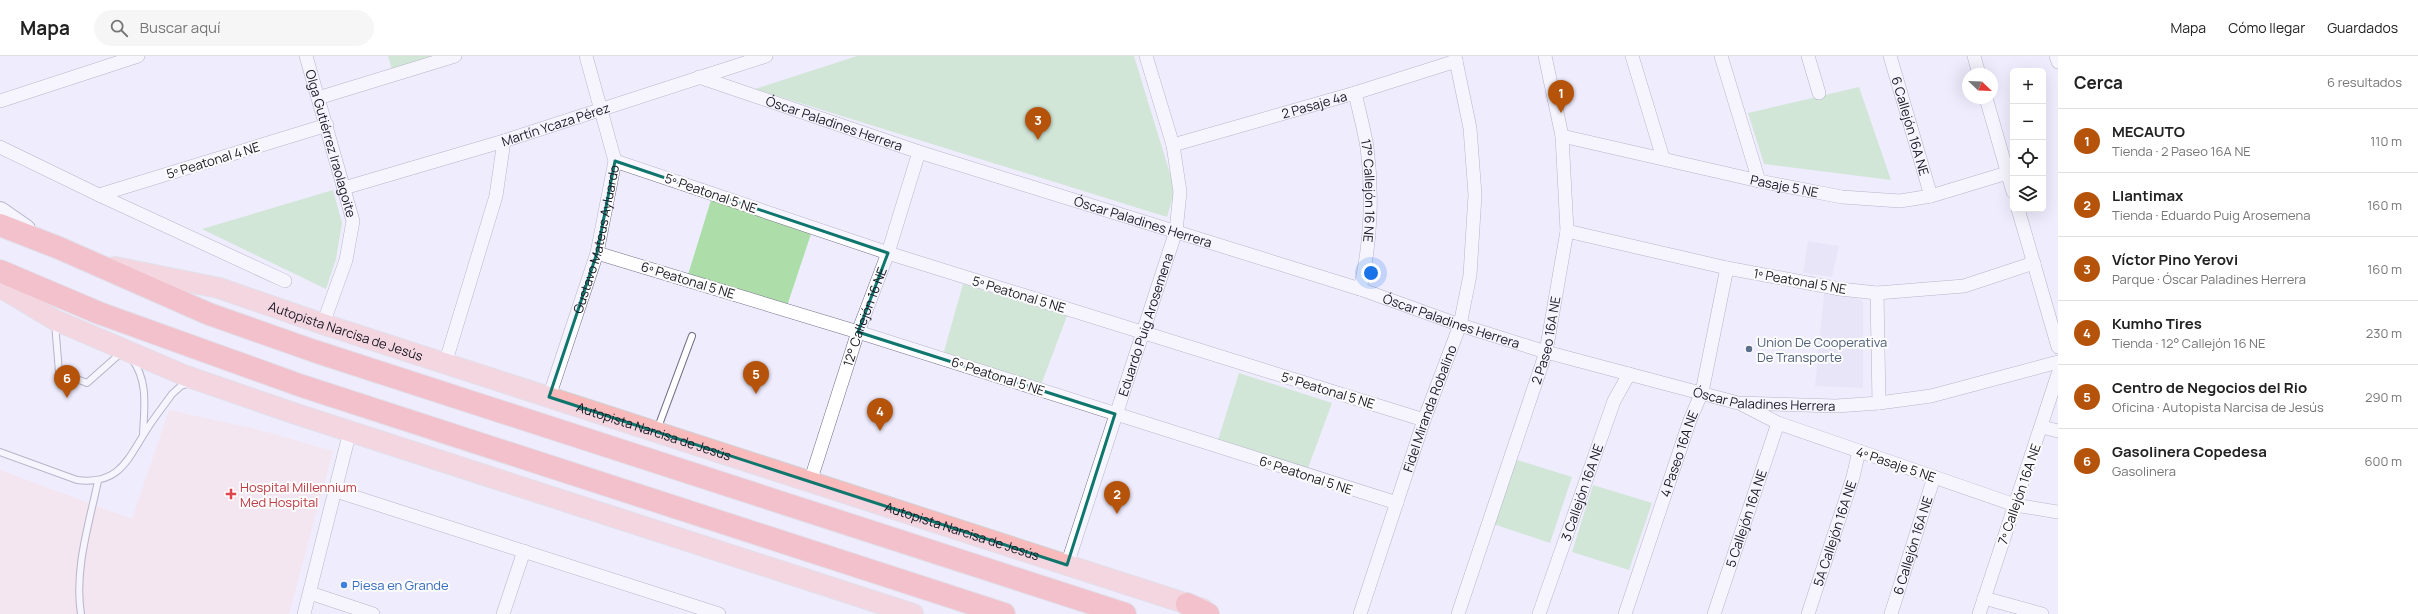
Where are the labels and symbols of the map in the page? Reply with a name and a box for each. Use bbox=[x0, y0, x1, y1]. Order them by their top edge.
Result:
street label: Olga Gutiérrez Iraolagoite bbox=[301, 68, 361, 220]
north arrow bbox=[1962, 68, 1998, 104]
street label: 6 Callejón 16A NE bbox=[1887, 74, 1934, 178]
pin: 1 bbox=[1548, 80, 1574, 113]
street label: 2 Pasaje 4a bbox=[1280, 87, 1349, 123]
street label: Óscar Paladines Herrera bbox=[764, 91, 905, 155]
street label: Martín Ycaza Pérez bbox=[499, 98, 612, 150]
pin: 3 bbox=[1025, 107, 1051, 140]
street label: 5º Peatonal 4 NE bbox=[164, 137, 262, 183]
street label: 17° Callejón 16 NE bbox=[1357, 137, 1379, 243]
street label: Gustavo Mateus Ayluardo bbox=[568, 163, 623, 316]
street label: 5º Peatonal 5 NE bbox=[662, 169, 760, 217]
street label: Pasaje 5 NE bbox=[1749, 170, 1820, 201]
street label: Óscar Paladines Herrera bbox=[1072, 192, 1214, 251]
street label: Eduardo Puig Arosemena bbox=[1114, 251, 1177, 398]
street label: 6º Peatonal 5 NE bbox=[639, 257, 737, 303]
your location bbox=[1361, 263, 1381, 283]
street label: 12° Callejón 16 NE bbox=[839, 264, 891, 369]
street label: 1º Peatonal 5 NE bbox=[1752, 264, 1848, 298]
street label: 5º Peatonal 5 NE bbox=[970, 271, 1068, 317]
street label: Óscar Paladines Herrera bbox=[1380, 289, 1522, 352]
street label: 2 Paseo 16A NE bbox=[1527, 295, 1565, 386]
street label: Autopista Narcisa de Jesús bbox=[266, 297, 426, 365]
place label: Union De Cooperativa De Transporte bbox=[1757, 333, 1887, 366]
street label: Fidel Miranda Robalino bbox=[1398, 342, 1461, 474]
marker: Union De Cooperativa De Transporte bbox=[1744, 344, 1754, 354]
street label: 6º Peatonal 5 NE bbox=[949, 352, 1047, 400]
pin: 5 bbox=[743, 361, 769, 394]
pin: 6 bbox=[54, 365, 80, 398]
street label: 5º Peatonal 5 NE bbox=[1279, 367, 1377, 413]
street label: Óscar Paladines Herrera bbox=[1691, 382, 1836, 415]
street label: Autopista Narcisa de Jesús bbox=[574, 398, 734, 465]
pin: 4 bbox=[867, 398, 893, 431]
street label: 4 Paseo 16A NE bbox=[1656, 408, 1702, 499]
street label: 3 Callejón 16A NE bbox=[1556, 441, 1607, 543]
street label: 7º Callejón 16A NE bbox=[1993, 441, 2045, 547]
street label: 4º Pasaje 5 NE bbox=[1854, 442, 1938, 486]
street label: 6º Peatonal 5 NE bbox=[1257, 451, 1355, 499]
street label: 5 Callejón 16A NE bbox=[1721, 467, 1771, 569]
place label: Hospital Millennium Med Hospital bbox=[240, 478, 357, 511]
street label: 5A Callejón 16A NE bbox=[1809, 478, 1860, 588]
pin: 2 bbox=[1104, 481, 1130, 514]
marker: Hospital Millennium Med Hospital bbox=[225, 488, 237, 500]
street label: 6 Callejón 16A NE bbox=[1889, 494, 1937, 597]
street label: Autopista Narcisa de Jesús bbox=[882, 498, 1042, 565]
place label: Piesa en Grande bbox=[352, 576, 449, 594]
marker: Piesa en Grande bbox=[339, 580, 349, 590]

